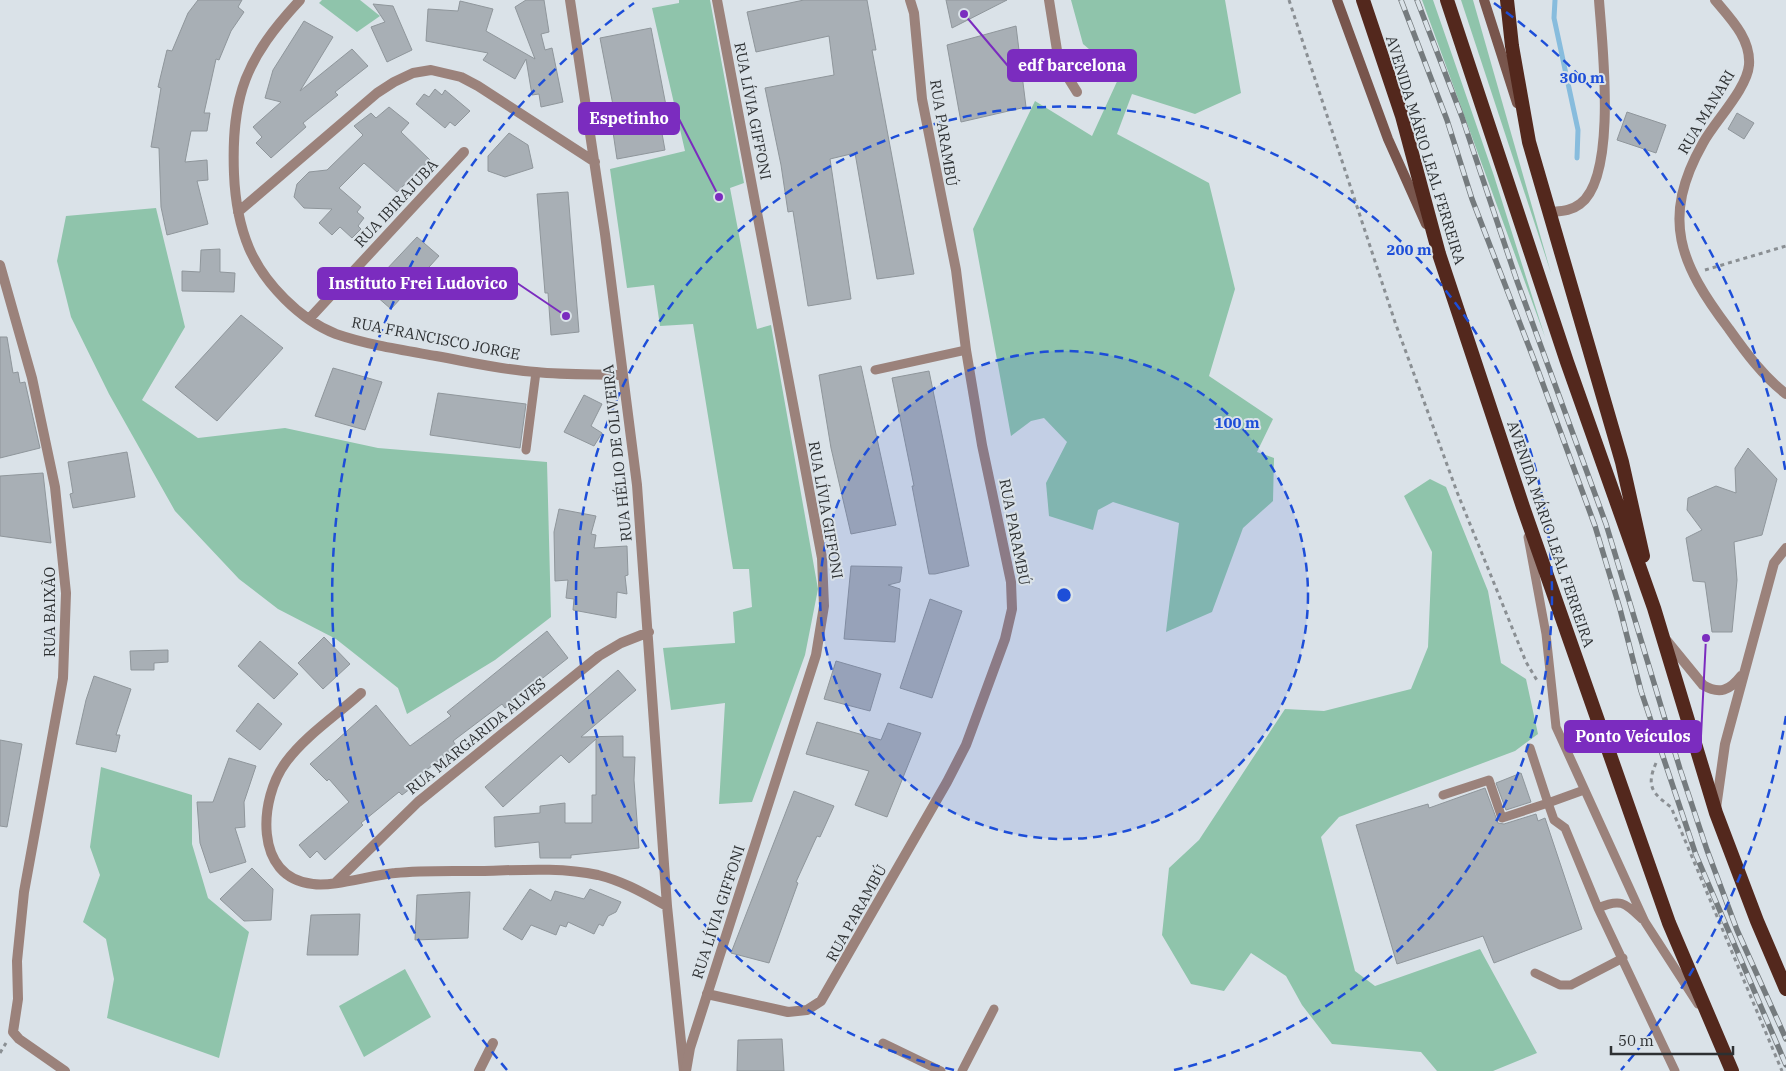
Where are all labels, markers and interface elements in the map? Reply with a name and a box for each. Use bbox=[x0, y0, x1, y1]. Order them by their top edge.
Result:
street label: AVENIDA MÁRIO LEAL FERREIRA bbox=[1382, 33, 1470, 267]
street label: RUA LÍVIA GIFFONI bbox=[730, 41, 776, 181]
callout: edf barcelona bbox=[1008, 50, 1136, 81]
text: edf barcelona bbox=[1018, 55, 1126, 75]
street label: RUA MANARI bbox=[1673, 66, 1739, 158]
text: 300 m bbox=[1559, 68, 1605, 87]
street label: RUA PARAMBÚ bbox=[926, 78, 962, 188]
callout: Espetinho bbox=[579, 103, 679, 134]
text: Espetinho bbox=[589, 108, 669, 128]
street label: RUA IBIRAJUBA bbox=[350, 155, 442, 251]
text: 200 m bbox=[1386, 240, 1432, 259]
callout: Instituto Frei Ludovico bbox=[318, 268, 517, 299]
text: Instituto Frei Ludovico bbox=[329, 273, 507, 293]
street label: RUA FRANCISCO JORGE bbox=[350, 312, 522, 364]
street label: RUA HÉLIO DE OLIVEIRA bbox=[598, 363, 636, 542]
text: 100 m bbox=[1214, 413, 1260, 432]
street label: AVENIDA MÁRIO LEAL FERREIRA bbox=[1503, 418, 1599, 651]
street label: RUA LÍVIA GIFFONI bbox=[805, 440, 847, 580]
street label: RUA PARAMBÚ bbox=[995, 477, 1035, 587]
street label: RUA BAIXÃO bbox=[40, 567, 59, 657]
centre of rings bbox=[1055, 586, 1073, 604]
street label: RUA MARGARIDA ALVES bbox=[402, 674, 550, 798]
callout: Ponto Veículos bbox=[1565, 721, 1701, 752]
text: Ponto Veículos bbox=[1575, 726, 1691, 746]
street label: RUA LÍVIA GIFFONI bbox=[687, 843, 749, 981]
street label: RUA PARAMBÚ bbox=[822, 861, 890, 965]
scale bar bbox=[1611, 1024, 1734, 1056]
text: 50 m bbox=[1618, 1031, 1654, 1050]

